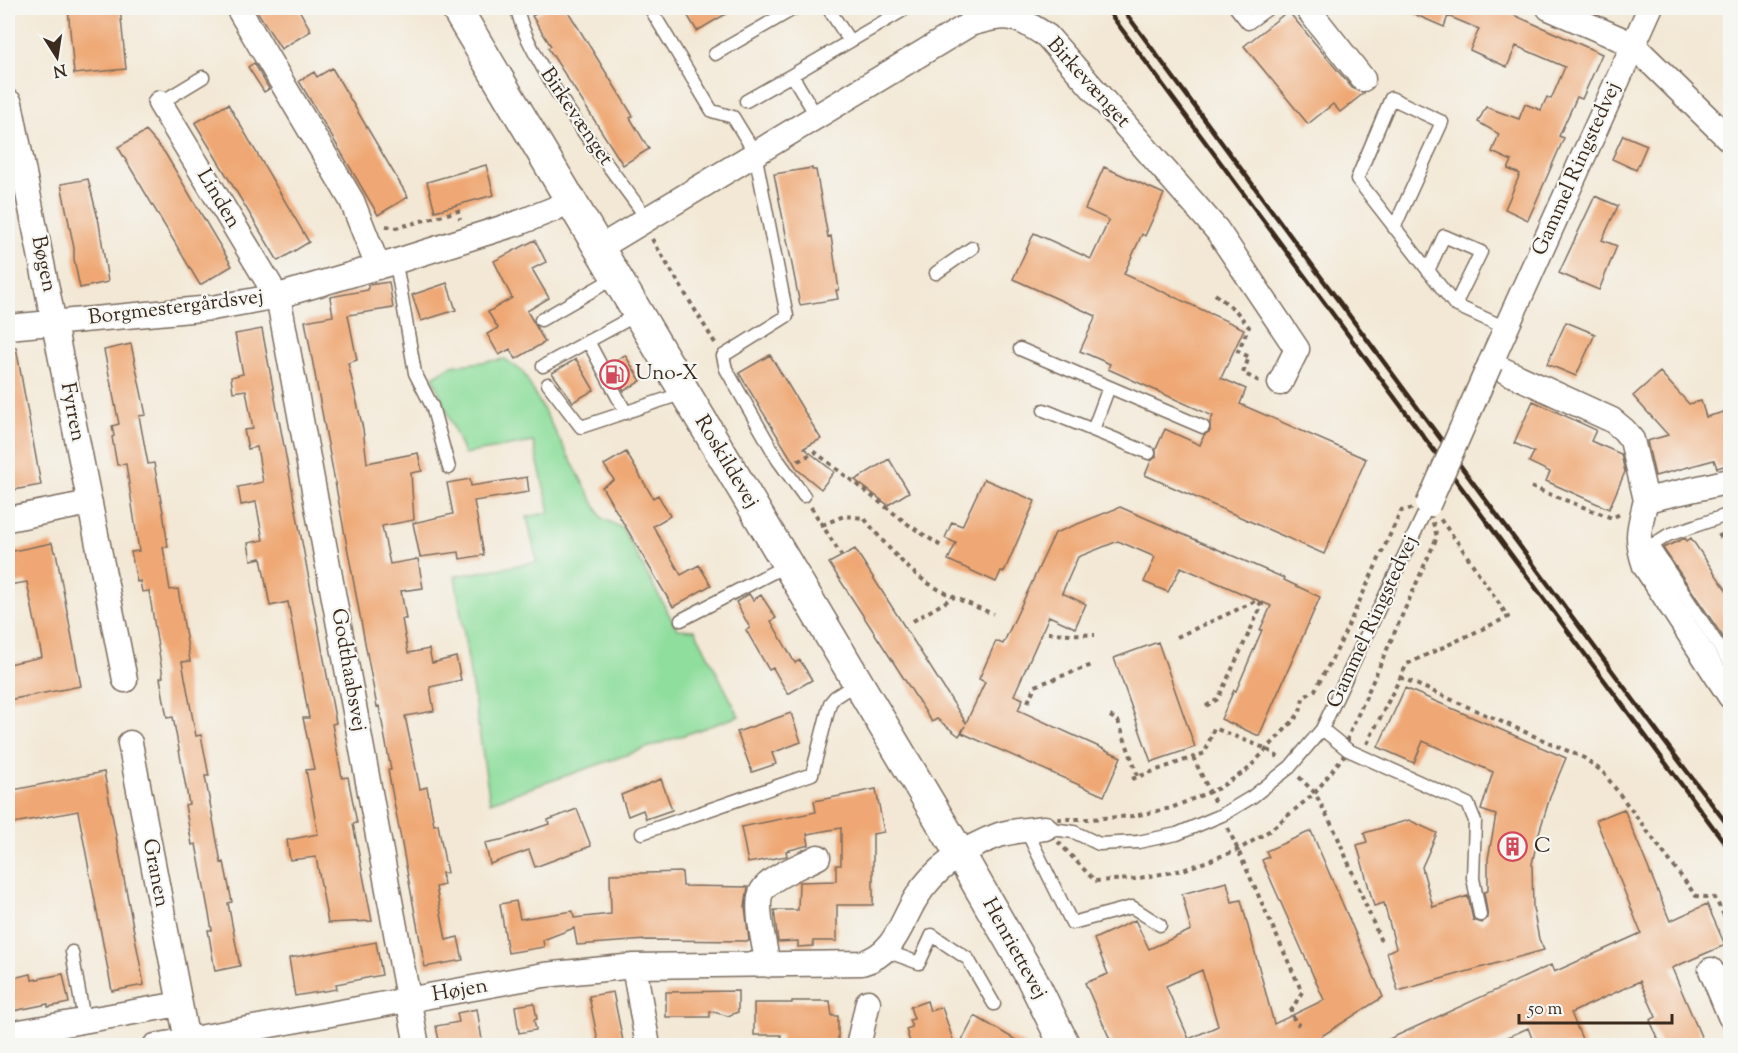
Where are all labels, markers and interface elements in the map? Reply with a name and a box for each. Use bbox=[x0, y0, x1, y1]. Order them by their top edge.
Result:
north arrow bbox=[27, 27, 87, 87]
street label: Birkevænget bbox=[1039, 31, 1137, 135]
text: N bbox=[51, 57, 68, 82]
street label: Birkevænget bbox=[532, 62, 620, 172]
street label: Gammel Ringstedvej bbox=[1525, 77, 1629, 261]
street label: Linden bbox=[188, 164, 248, 234]
street label: Bøgen bbox=[22, 233, 64, 295]
street label: Borgmestergårdsvej bbox=[87, 282, 265, 334]
fuel station icon: Uno-X bbox=[598, 358, 630, 390]
place label: Uno-X bbox=[635, 359, 698, 389]
street label: Fyrren bbox=[52, 380, 92, 444]
street label: Roskildevej bbox=[686, 410, 766, 514]
street label: Gammel Ringstedvej bbox=[1320, 531, 1426, 713]
street label: Godthaabsvej bbox=[322, 606, 374, 734]
building icon: C bbox=[1497, 831, 1529, 863]
place label: C bbox=[1534, 832, 1551, 862]
street label: Granen bbox=[134, 836, 176, 910]
street label: Henriettevej bbox=[974, 893, 1054, 1005]
street label: Højen bbox=[430, 971, 490, 1011]
scale bar bbox=[1519, 987, 1672, 1025]
text: 50 m bbox=[1527, 997, 1563, 1023]

